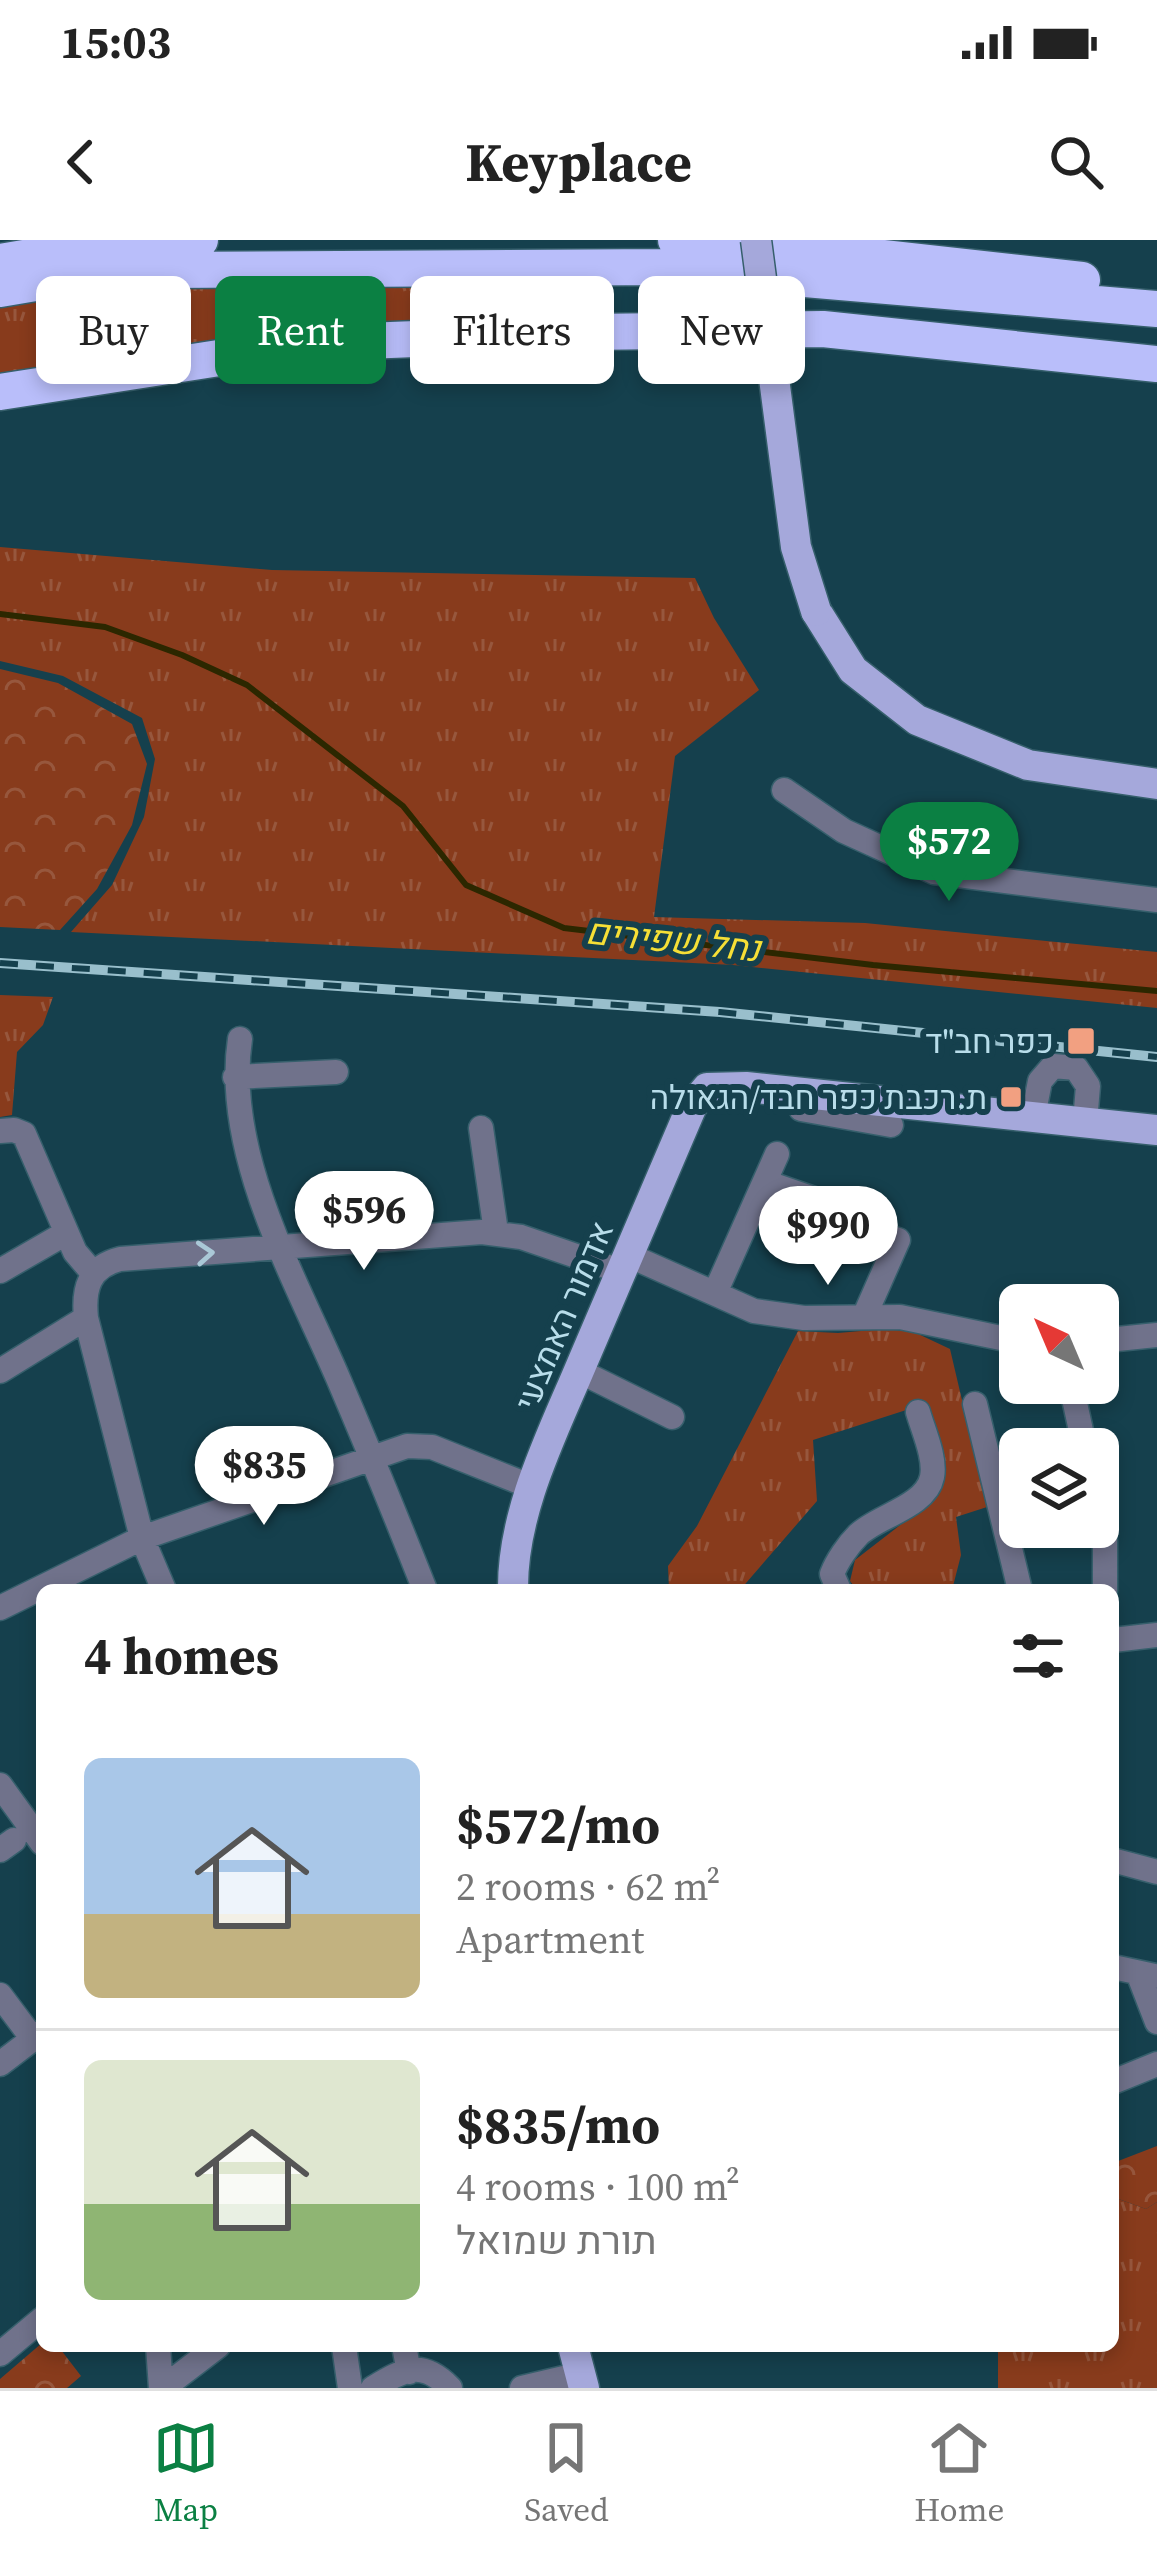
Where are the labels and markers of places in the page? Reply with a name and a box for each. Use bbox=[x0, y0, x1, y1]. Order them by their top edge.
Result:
pin: $572 bbox=[878, 802, 1020, 904]
place label: כפר חב"ד bbox=[925, 1019, 1054, 1064]
marker: כפר חב"ד bbox=[1065, 1025, 1097, 1057]
place label: ת.רכבת כפר חבד/הגאולה bbox=[650, 1075, 987, 1120]
marker: ת.רכבת כפר חבד/הגאולה bbox=[998, 1084, 1024, 1110]
pin: $596 bbox=[293, 1171, 435, 1273]
pin: $990 bbox=[757, 1186, 899, 1288]
pin: $835 bbox=[193, 1426, 335, 1528]

